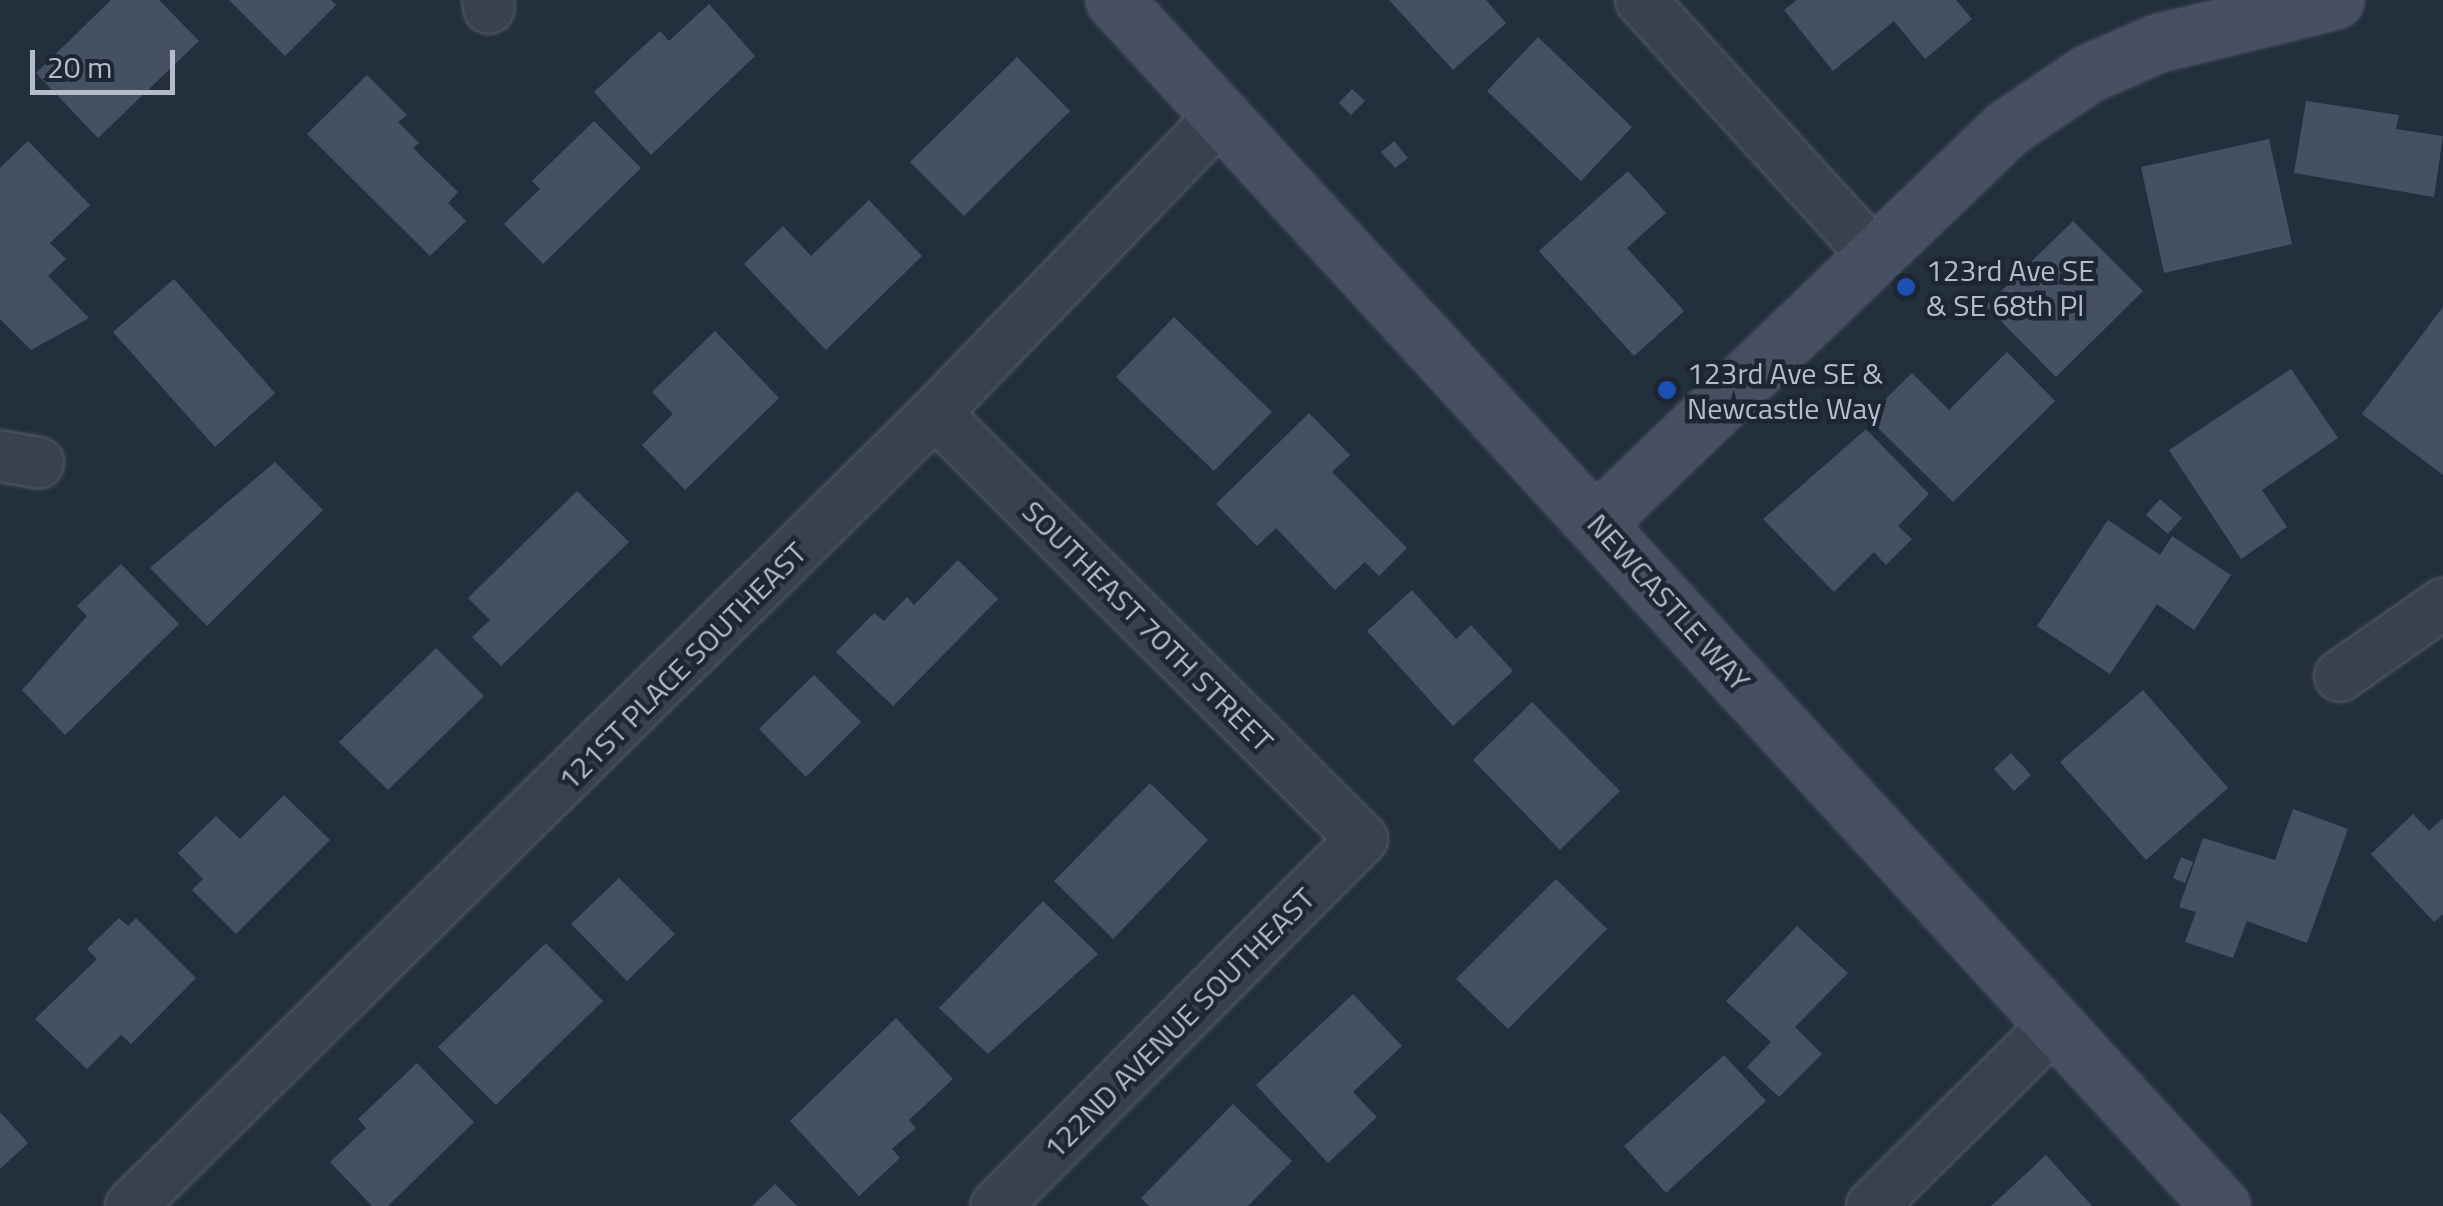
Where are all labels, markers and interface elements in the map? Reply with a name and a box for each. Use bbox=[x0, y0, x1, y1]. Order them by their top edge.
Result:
scale bar bbox=[35, 30, 180, 92]
text: 20 m bbox=[47, 44, 112, 90]
place label: 123rd Ave SE & SE 68th Pl bbox=[1926, 252, 2095, 322]
marker: 123rd Ave SE & SE 68th Pl bbox=[1895, 276, 1917, 298]
place label: 123rd Ave SE & Newcastle Way bbox=[1687, 355, 1883, 426]
marker: 123rd Ave SE & Newcastle Way bbox=[1656, 379, 1678, 401]
street label: SOUTHEAST 70TH STREET bbox=[1015, 493, 1281, 759]
street label: NEWCASTLE WAY bbox=[1580, 506, 1758, 698]
street label: 121ST PLACE SOUTHEAST bbox=[550, 534, 814, 798]
street label: 122ND AVENUE SOUTHEAST bbox=[1036, 880, 1322, 1166]

